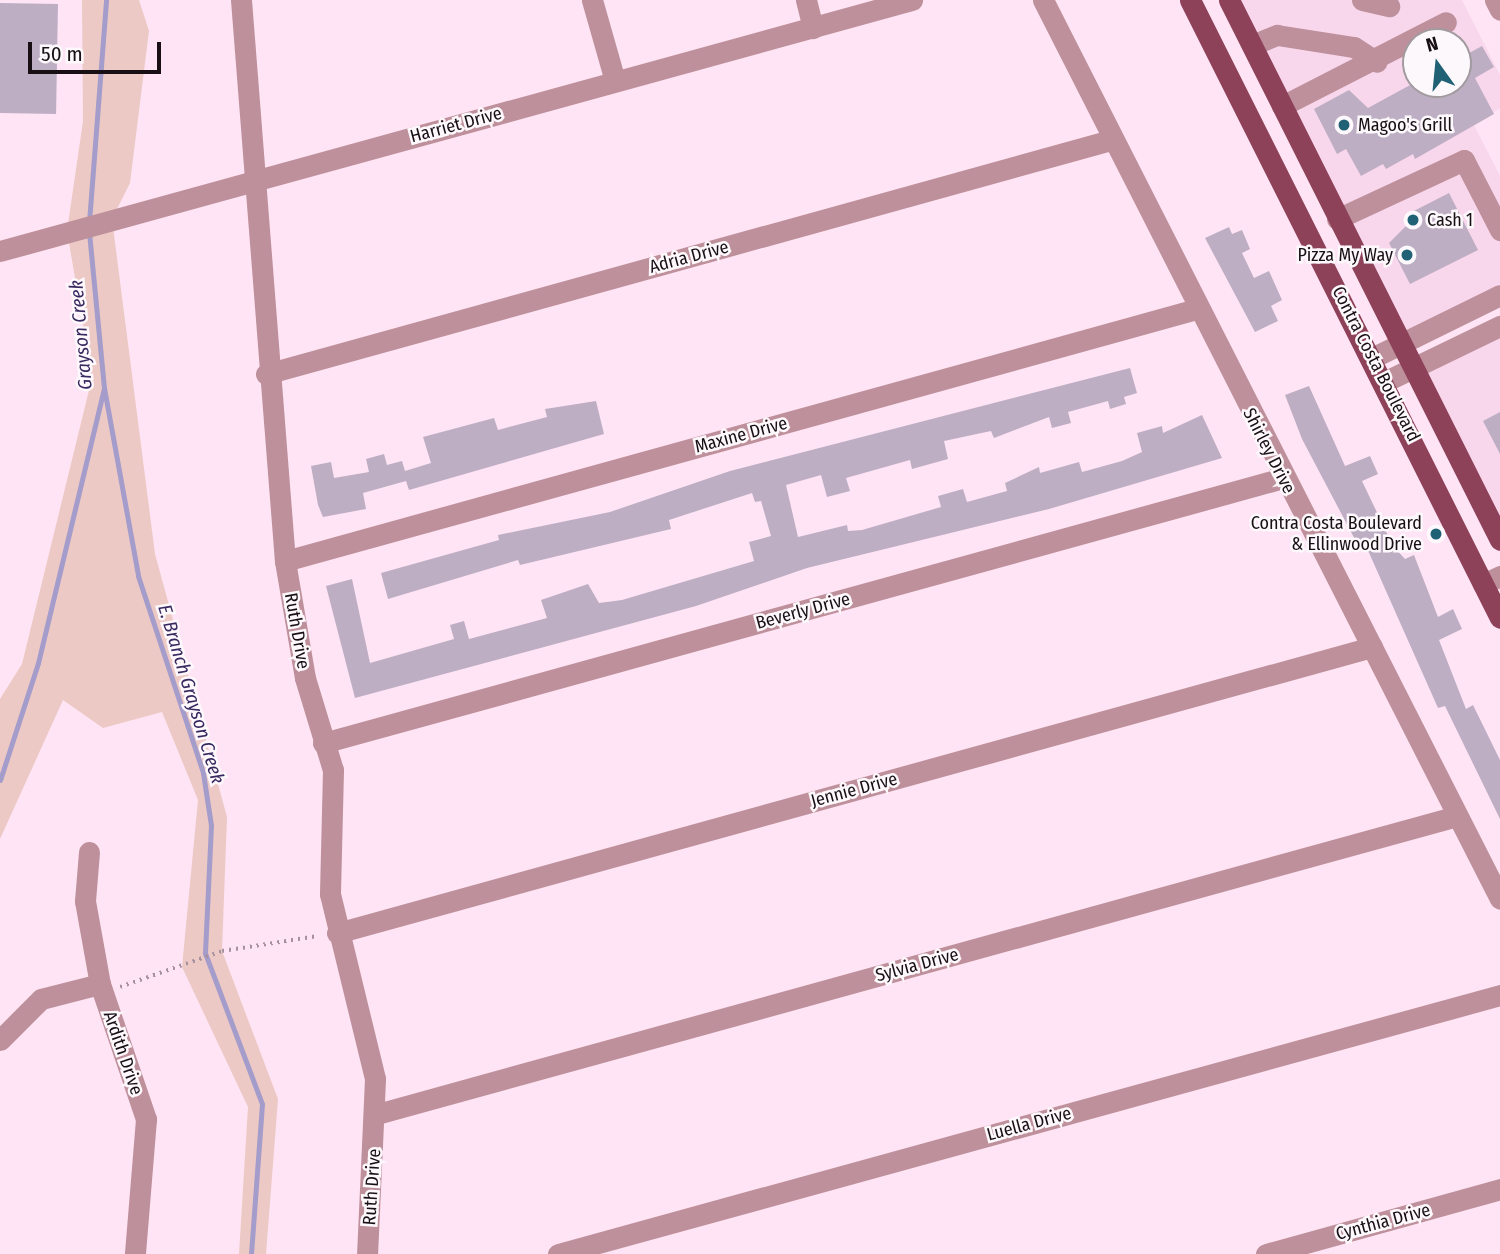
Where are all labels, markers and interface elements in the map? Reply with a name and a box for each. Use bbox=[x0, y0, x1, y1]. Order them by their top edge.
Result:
scale bar bbox=[32, 28, 164, 72]
north arrow bbox=[1402, 28, 1472, 98]
text: N bbox=[1423, 32, 1440, 57]
text: 50 m bbox=[41, 41, 83, 67]
street label: Harriet Drive bbox=[408, 102, 504, 148]
place label: Magoo's Grill bbox=[1358, 114, 1452, 136]
marker: Magoo's Grill bbox=[1336, 117, 1352, 133]
place label: Cash 1 bbox=[1427, 209, 1473, 231]
marker: Cash 1 bbox=[1405, 212, 1421, 228]
street label: Adria Drive bbox=[647, 236, 731, 278]
place label: Pizza My Way bbox=[1297, 244, 1393, 266]
marker: Pizza My Way bbox=[1399, 247, 1415, 263]
water label: Grayson Creek bbox=[65, 279, 97, 391]
street label: Contra Costa Boulevard bbox=[1327, 283, 1425, 445]
street label: Shirley Drive bbox=[1238, 405, 1300, 497]
street label: Maxine Drive bbox=[692, 412, 790, 458]
place label: Contra Costa Boulevard & Ellinwood Drive bbox=[1251, 513, 1422, 556]
marker: Contra Costa Boulevard & Ellinwood Drive bbox=[1428, 526, 1444, 542]
street label: Beverly Drive bbox=[753, 588, 853, 634]
street label: Ruth Drive bbox=[280, 591, 314, 671]
water label: E. Branch Grayson Creek bbox=[153, 602, 229, 786]
street label: Jennie Drive bbox=[808, 768, 900, 812]
street label: Sylvia Drive bbox=[873, 944, 961, 986]
street label: Ardith Drive bbox=[99, 1008, 147, 1098]
street label: Luella Drive bbox=[984, 1102, 1074, 1146]
street label: Ruth Drive bbox=[359, 1148, 385, 1226]
street label: Cynthia Drive bbox=[1333, 1199, 1433, 1245]

